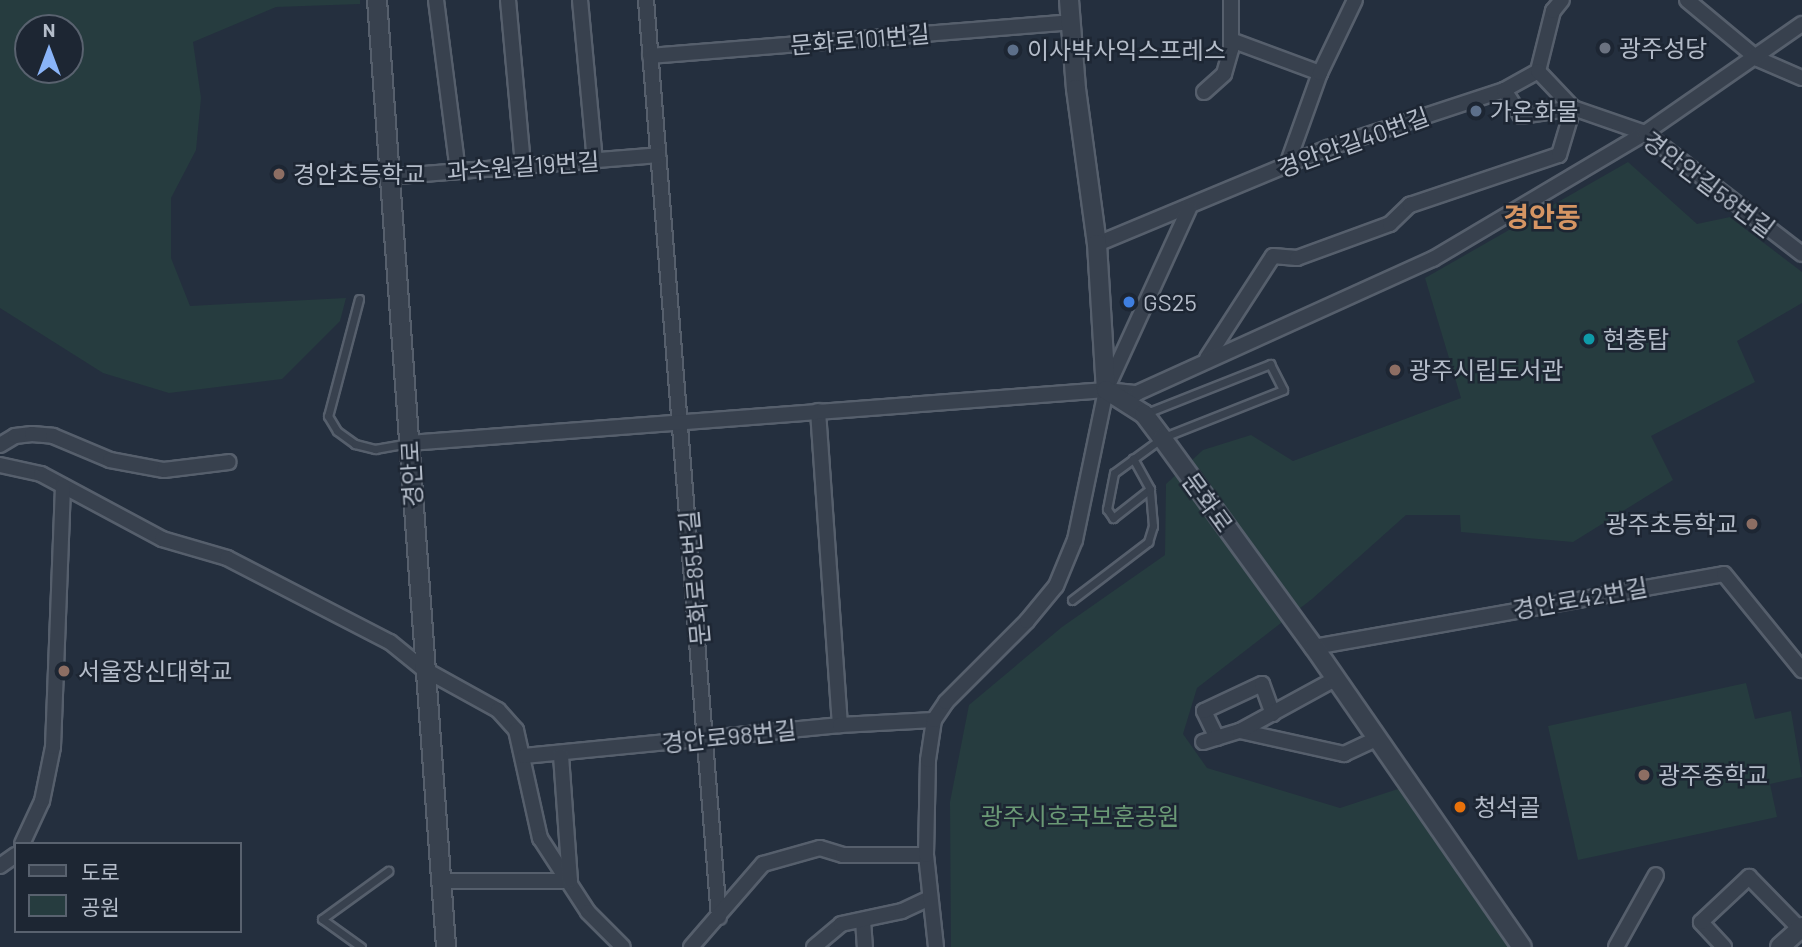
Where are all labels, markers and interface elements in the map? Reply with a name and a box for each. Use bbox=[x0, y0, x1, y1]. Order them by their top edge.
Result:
north arrow bbox=[14, 14, 84, 84]
text: N bbox=[43, 18, 55, 41]
street label: 문화로101번길 bbox=[789, 19, 931, 59]
place label: 광주성당 bbox=[1619, 34, 1707, 62]
place label: 이사박사익스프레스 bbox=[1027, 36, 1226, 64]
marker: 광주성당 bbox=[1597, 40, 1613, 56]
marker: 이사박사익스프레스 bbox=[1005, 42, 1021, 58]
place label: 가온화물 bbox=[1490, 97, 1578, 125]
street label: 경안안길40번길 bbox=[1273, 101, 1433, 183]
marker: 가온화물 bbox=[1468, 103, 1484, 119]
street label: 경안안길58번길 bbox=[1638, 125, 1780, 243]
street label: 과수원길19번길 bbox=[445, 146, 601, 186]
place label: 경안초등학교 bbox=[293, 160, 425, 188]
marker: 경안초등학교 bbox=[271, 166, 287, 182]
district label: 경안동 bbox=[1503, 199, 1581, 233]
place label: GS25 bbox=[1143, 288, 1197, 316]
marker: GS25 bbox=[1121, 294, 1137, 310]
place label: 현충탑 bbox=[1603, 325, 1669, 353]
marker: 현충탑 bbox=[1581, 331, 1597, 347]
place label: 광주시립도서관 bbox=[1409, 356, 1564, 384]
marker: 광주시립도서관 bbox=[1387, 362, 1403, 378]
street label: 경안로 bbox=[395, 440, 427, 508]
street label: 문화로 bbox=[1177, 467, 1239, 537]
street label: 문화로85번길 bbox=[674, 509, 714, 647]
place label: 광주초등학교 bbox=[1606, 510, 1738, 538]
marker: 광주초등학교 bbox=[1744, 516, 1760, 532]
street label: 경안로42번길 bbox=[1510, 572, 1650, 624]
place label: 서울장신대학교 bbox=[78, 657, 233, 685]
marker: 서울장신대학교 bbox=[56, 663, 72, 679]
street label: 경안로98번길 bbox=[660, 715, 798, 757]
place label: 광주중학교 bbox=[1658, 761, 1768, 789]
marker: 광주중학교 bbox=[1636, 767, 1652, 783]
place label: 청석골 bbox=[1474, 793, 1540, 821]
marker: 청석골 bbox=[1452, 799, 1468, 815]
park label: 광주시호국보훈공원 bbox=[981, 802, 1179, 830]
legend bbox=[14, 842, 242, 933]
text: 도로 bbox=[81, 859, 120, 884]
text: 공원 bbox=[81, 894, 120, 919]

